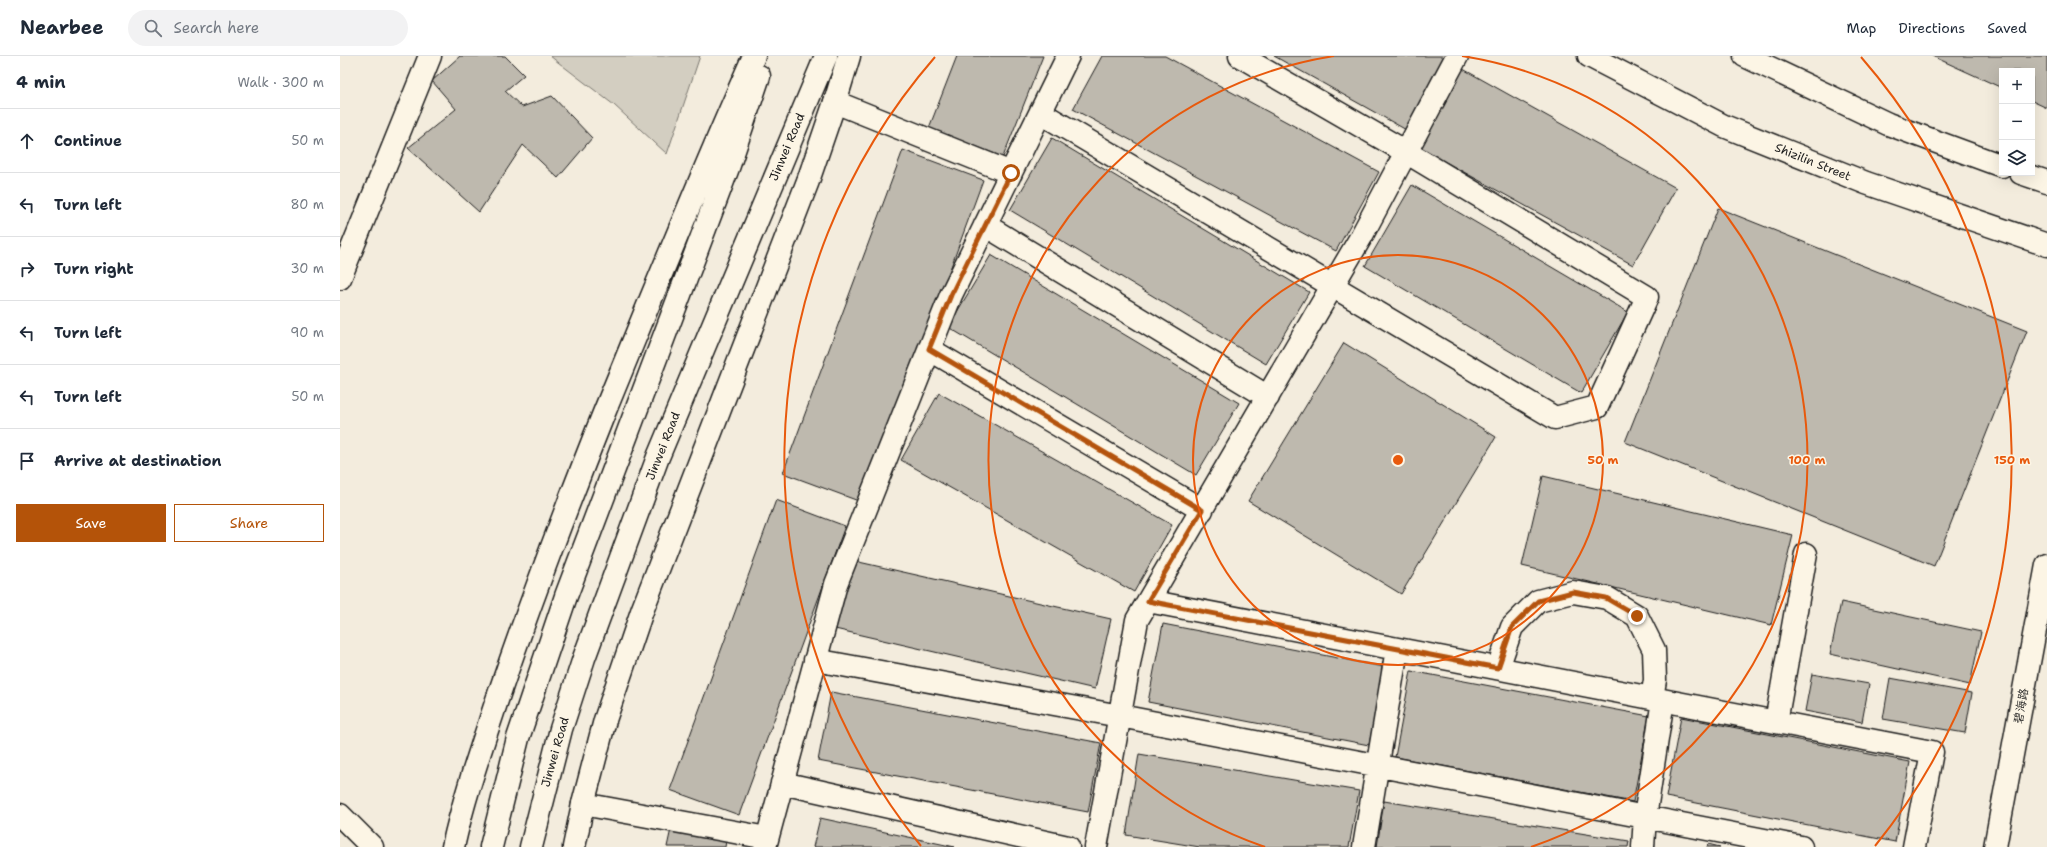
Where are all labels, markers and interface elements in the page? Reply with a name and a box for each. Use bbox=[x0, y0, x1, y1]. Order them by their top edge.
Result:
search box bbox=[128, 10, 408, 46]
text: Nearbee bbox=[20, 15, 104, 40]
icon: search bbox=[142, 17, 164, 39]
text: Search here bbox=[174, 18, 259, 38]
text: Map bbox=[1847, 19, 1877, 37]
text: Directions bbox=[1899, 19, 1965, 37]
text: Saved bbox=[1987, 19, 2027, 37]
map controls bbox=[1999, 68, 2035, 176]
button: + bbox=[1999, 68, 2035, 104]
text: 4 min bbox=[16, 71, 66, 93]
text: Walk · 300 m bbox=[237, 74, 324, 91]
button: − bbox=[1999, 104, 2035, 140]
street label: Jinwei Road bbox=[766, 110, 809, 183]
icon: ahead bbox=[16, 130, 38, 152]
text: Continue bbox=[54, 131, 122, 151]
text: 50 m bbox=[291, 132, 324, 149]
street label: Shizilin Street bbox=[1773, 139, 1853, 185]
button: layers bbox=[1999, 140, 2035, 176]
route start bbox=[1002, 164, 1020, 182]
icon: left bbox=[16, 194, 38, 216]
text: Turn left bbox=[54, 195, 122, 215]
text: 80 m bbox=[290, 196, 324, 213]
icon: right bbox=[16, 258, 38, 280]
text: Turn right bbox=[54, 259, 134, 279]
text: 30 m bbox=[290, 260, 324, 277]
icon: left bbox=[16, 322, 38, 344]
text: Turn left bbox=[54, 323, 122, 343]
text: 90 m bbox=[290, 324, 324, 341]
icon: left bbox=[16, 386, 38, 408]
text: Turn left bbox=[54, 387, 122, 407]
text: 50 m bbox=[291, 388, 324, 405]
street label: Jinwei Road bbox=[642, 409, 684, 482]
icon: arrive bbox=[16, 450, 38, 472]
text: Arrive at destination bbox=[54, 451, 222, 471]
text: 50 m bbox=[1588, 452, 1619, 468]
text: 100 m bbox=[1789, 452, 1826, 468]
text: 150 m bbox=[1994, 452, 2030, 468]
centre of rings bbox=[1391, 453, 1405, 467]
button: Save bbox=[16, 504, 166, 542]
button: Share bbox=[174, 504, 324, 542]
route end bbox=[1628, 607, 1646, 625]
street label: 碧海路 bbox=[2010, 687, 2032, 725]
street label: Jinwei Road bbox=[537, 715, 573, 789]

